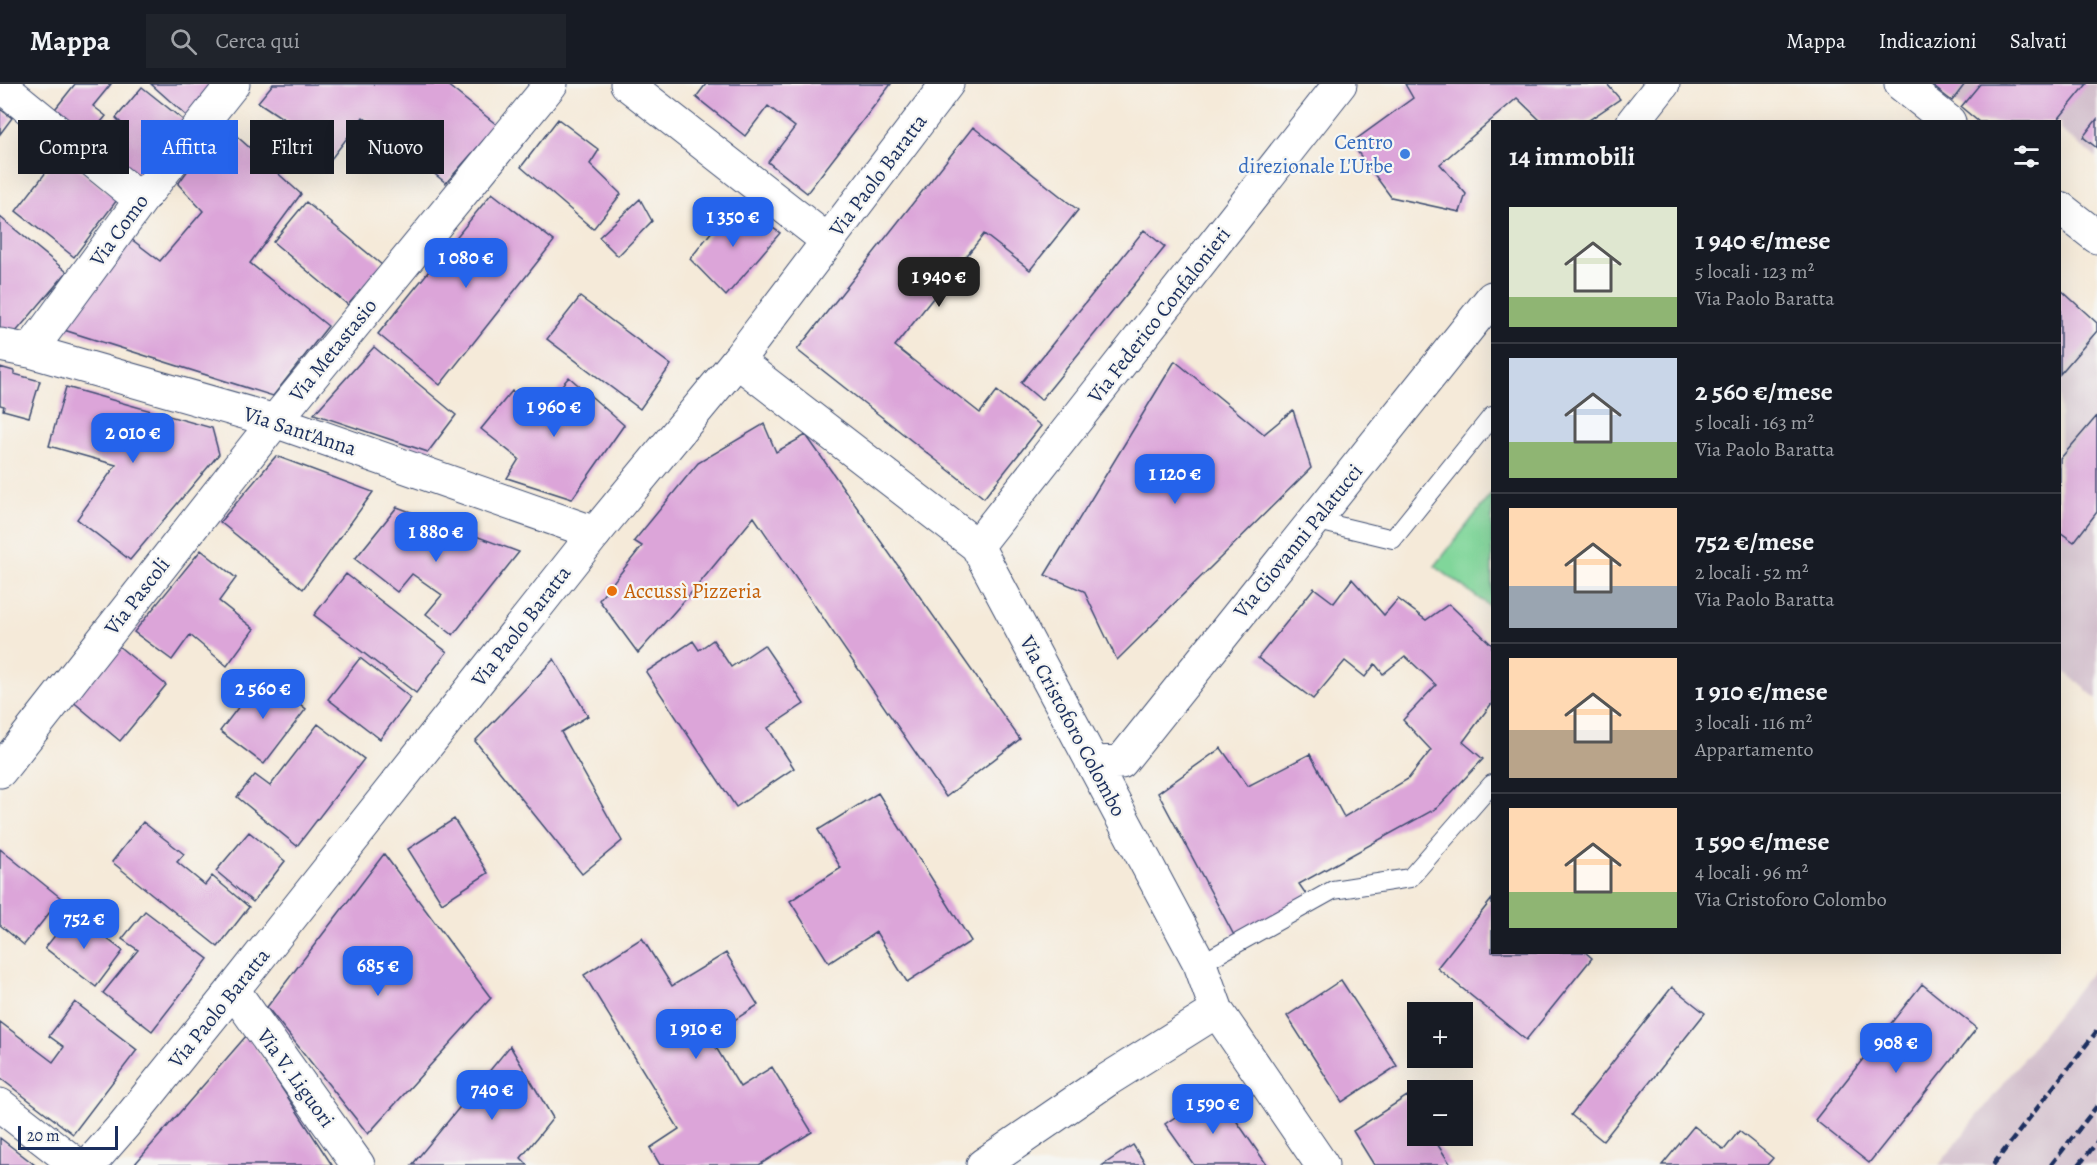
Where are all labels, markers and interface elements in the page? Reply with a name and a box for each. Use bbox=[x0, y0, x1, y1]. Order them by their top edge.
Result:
search box bbox=[146, 14, 566, 68]
text: Mappa bbox=[30, 22, 110, 60]
icon: search bbox=[167, 25, 200, 58]
text: Cerca qui bbox=[215, 26, 300, 56]
text: Mappa bbox=[1786, 27, 1846, 55]
text: Indicazioni bbox=[1879, 27, 1977, 55]
text: Salvati bbox=[2010, 27, 2067, 55]
street label: Via Paolo Baratta bbox=[822, 108, 933, 243]
chip: Compra bbox=[18, 120, 129, 174]
chip: Affitta bbox=[141, 120, 238, 174]
chip: Filtri bbox=[250, 120, 334, 174]
chip: Nuovo bbox=[346, 120, 444, 174]
place label: Centro direzionale L'Urbe bbox=[1238, 128, 1393, 180]
text: 14 immobili bbox=[1509, 139, 1635, 174]
icon: filters bbox=[2010, 140, 2043, 173]
marker: Centro direzionale L'Urbe bbox=[1398, 147, 1412, 161]
street label: Via Como bbox=[83, 188, 155, 273]
pin: 1 350 € bbox=[678, 197, 788, 248]
text: 1 350 € bbox=[707, 203, 759, 230]
street label: Via Federico Confalonieri bbox=[1081, 221, 1237, 410]
text: 1 940 €/mese bbox=[1695, 223, 1831, 258]
icon: home bbox=[1557, 231, 1629, 303]
pin: 1 080 € bbox=[411, 238, 521, 289]
text: 1 080 € bbox=[438, 244, 494, 271]
pin: 1 940 € bbox=[884, 257, 994, 308]
text: 5 locali · 123 m² bbox=[1695, 258, 1814, 285]
text: 1 940 € bbox=[912, 263, 966, 290]
text: Via Paolo Baratta bbox=[1695, 285, 1835, 312]
street label: Via Metastasio bbox=[282, 292, 383, 408]
text: 2 560 €/mese bbox=[1695, 374, 1833, 409]
icon: home bbox=[1557, 382, 1629, 454]
pin: 1 960 € bbox=[499, 387, 609, 438]
text: 1 960 € bbox=[527, 393, 581, 420]
street label: Via Sant'Anna bbox=[239, 399, 360, 462]
text: 5 locali · 163 m² bbox=[1695, 409, 1814, 436]
pin: 2 010 € bbox=[78, 413, 188, 464]
text: 2 010 € bbox=[105, 419, 161, 446]
text: Via Paolo Baratta bbox=[1695, 436, 1835, 463]
pin: 1 120 € bbox=[1120, 454, 1230, 505]
street label: Via Giovanni Palatucci bbox=[1226, 458, 1369, 625]
text: 1 120 € bbox=[1149, 460, 1201, 487]
pin: 1 880 € bbox=[381, 512, 491, 563]
text: 1 880 € bbox=[409, 518, 463, 545]
text: 752 €/mese bbox=[1695, 524, 1814, 559]
icon: home bbox=[1557, 532, 1629, 604]
street label: Via Pascoli bbox=[97, 551, 176, 641]
street label: Via Paolo Baratta bbox=[464, 559, 577, 693]
text: 2 locali · 52 m² bbox=[1695, 559, 1809, 586]
place label: Accussì Pizzeria bbox=[623, 577, 762, 605]
marker: Accussì Pizzeria bbox=[605, 584, 619, 598]
text: Via Paolo Baratta bbox=[1695, 586, 1835, 613]
street label: Via Cristoforo Colombo bbox=[1013, 630, 1133, 821]
pin: 2 560 € bbox=[208, 669, 318, 720]
text: 1 910 €/mese bbox=[1695, 674, 1828, 709]
text: 2 560 € bbox=[235, 675, 291, 702]
icon: home bbox=[1557, 682, 1629, 754]
text: 3 locali · 116 m² bbox=[1695, 709, 1812, 736]
text: Appartamento bbox=[1695, 736, 1813, 763]
text: 1 590 €/mese bbox=[1695, 824, 1829, 859]
icon: home bbox=[1557, 832, 1629, 904]
text: 4 locali · 96 m² bbox=[1695, 859, 1808, 886]
text: Via Cristoforo Colombo bbox=[1695, 886, 1887, 913]
pin: 752 € bbox=[42, 899, 126, 950]
text: 752 € bbox=[63, 905, 105, 932]
street label: Via Paolo Baratta bbox=[161, 942, 276, 1075]
pin: 685 € bbox=[336, 946, 420, 997]
text: 685 € bbox=[357, 952, 399, 979]
map controls bbox=[1407, 1002, 1473, 1146]
button: + bbox=[1407, 1002, 1473, 1068]
pin: 1 910 € bbox=[641, 1009, 751, 1060]
text: 1 910 € bbox=[670, 1015, 722, 1042]
street label: Via V. Liguori bbox=[250, 1022, 341, 1133]
pin: 908 € bbox=[1854, 1023, 1938, 1074]
text: 908 € bbox=[1874, 1029, 1918, 1056]
pin: 740 € bbox=[450, 1070, 534, 1121]
text: 740 € bbox=[471, 1076, 513, 1103]
button: − bbox=[1407, 1080, 1473, 1146]
pin: 1 590 € bbox=[1158, 1084, 1268, 1135]
text: 1 590 € bbox=[1186, 1090, 1240, 1117]
scale bar bbox=[18, 1123, 118, 1150]
text: 20 m bbox=[27, 1125, 60, 1147]

